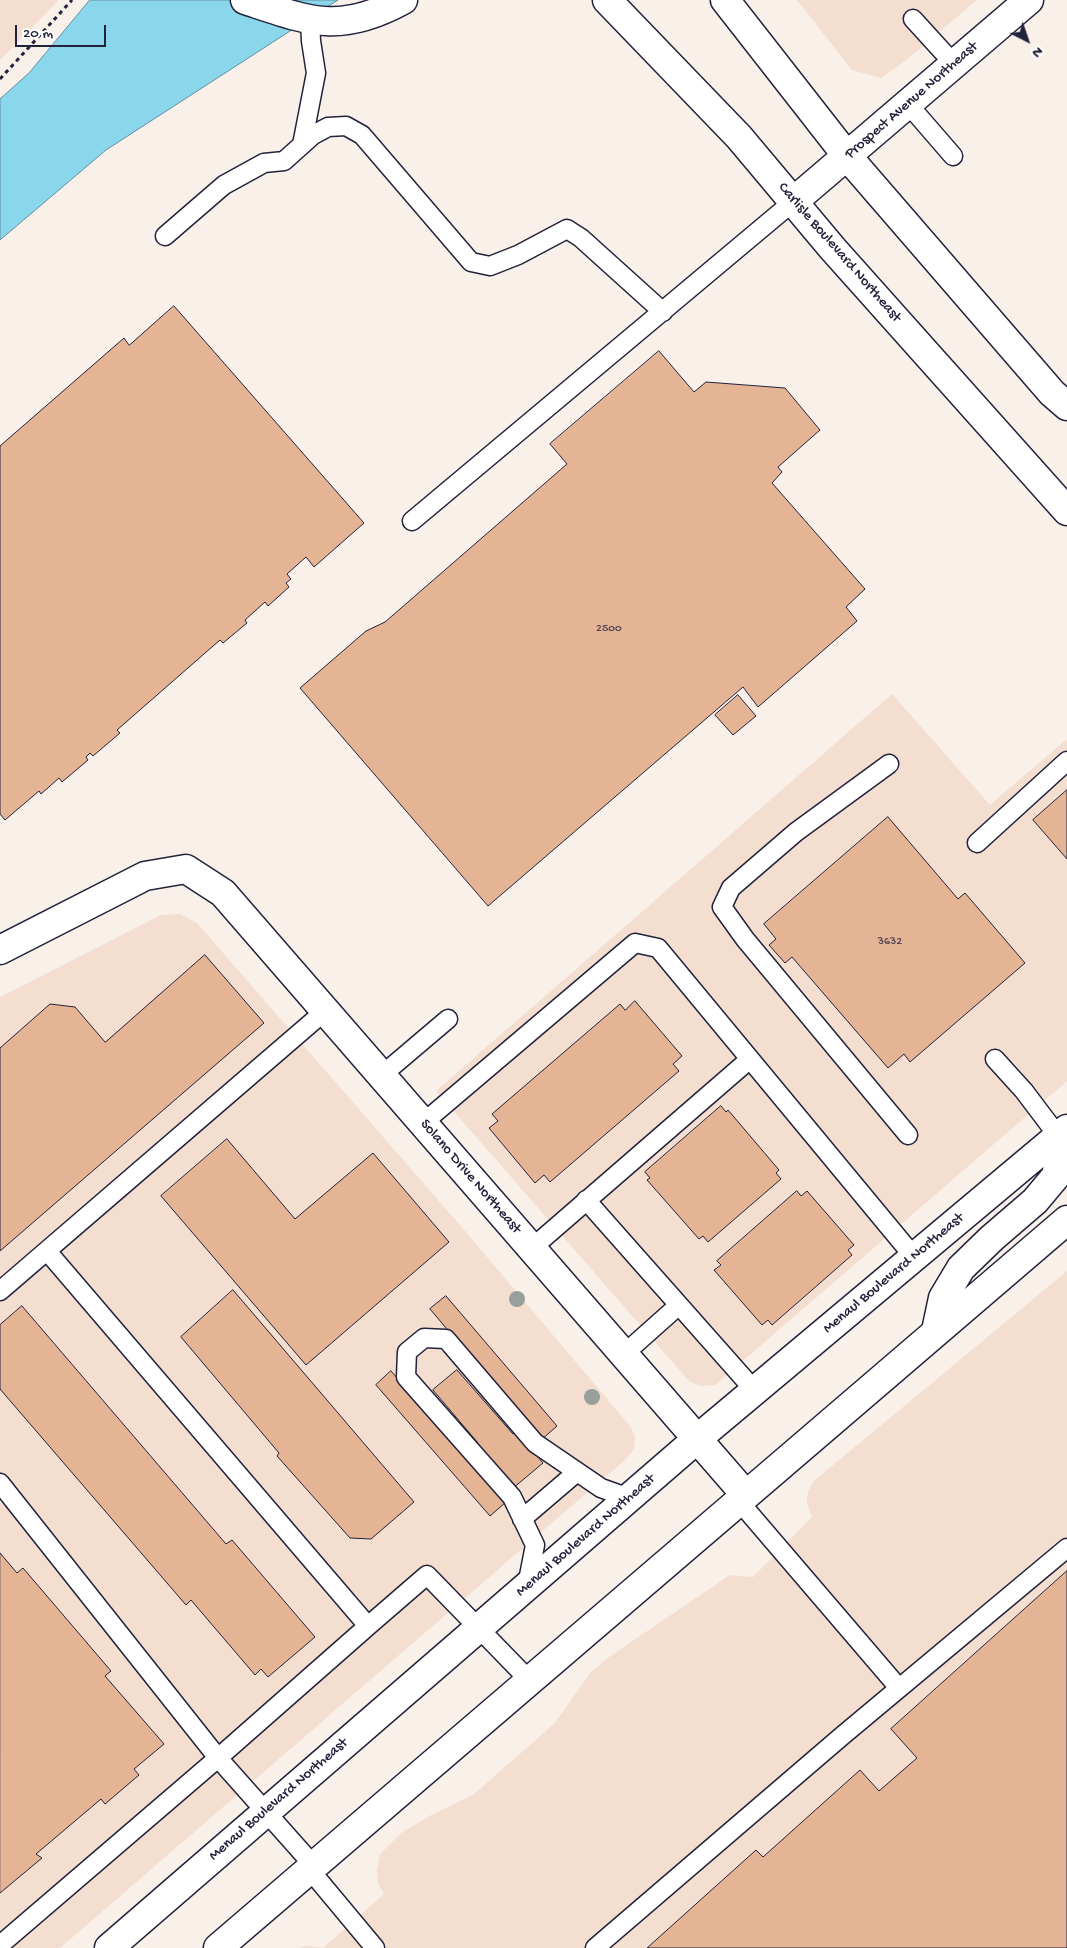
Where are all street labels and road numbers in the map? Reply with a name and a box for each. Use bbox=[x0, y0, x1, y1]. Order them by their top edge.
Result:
street label: Prospect Avenue Northeast bbox=[842, 38, 982, 164]
street label: Carlisle Boulevard Northeast bbox=[773, 179, 905, 327]
street label: Solano Drive Northeast bbox=[415, 1116, 525, 1238]
street label: Menaul Boulevard Northeast bbox=[820, 1210, 968, 1338]
street label: Menaul Boulevard Northeast bbox=[513, 1471, 659, 1601]
street label: Menaul Boulevard Northeast bbox=[206, 1735, 352, 1865]

